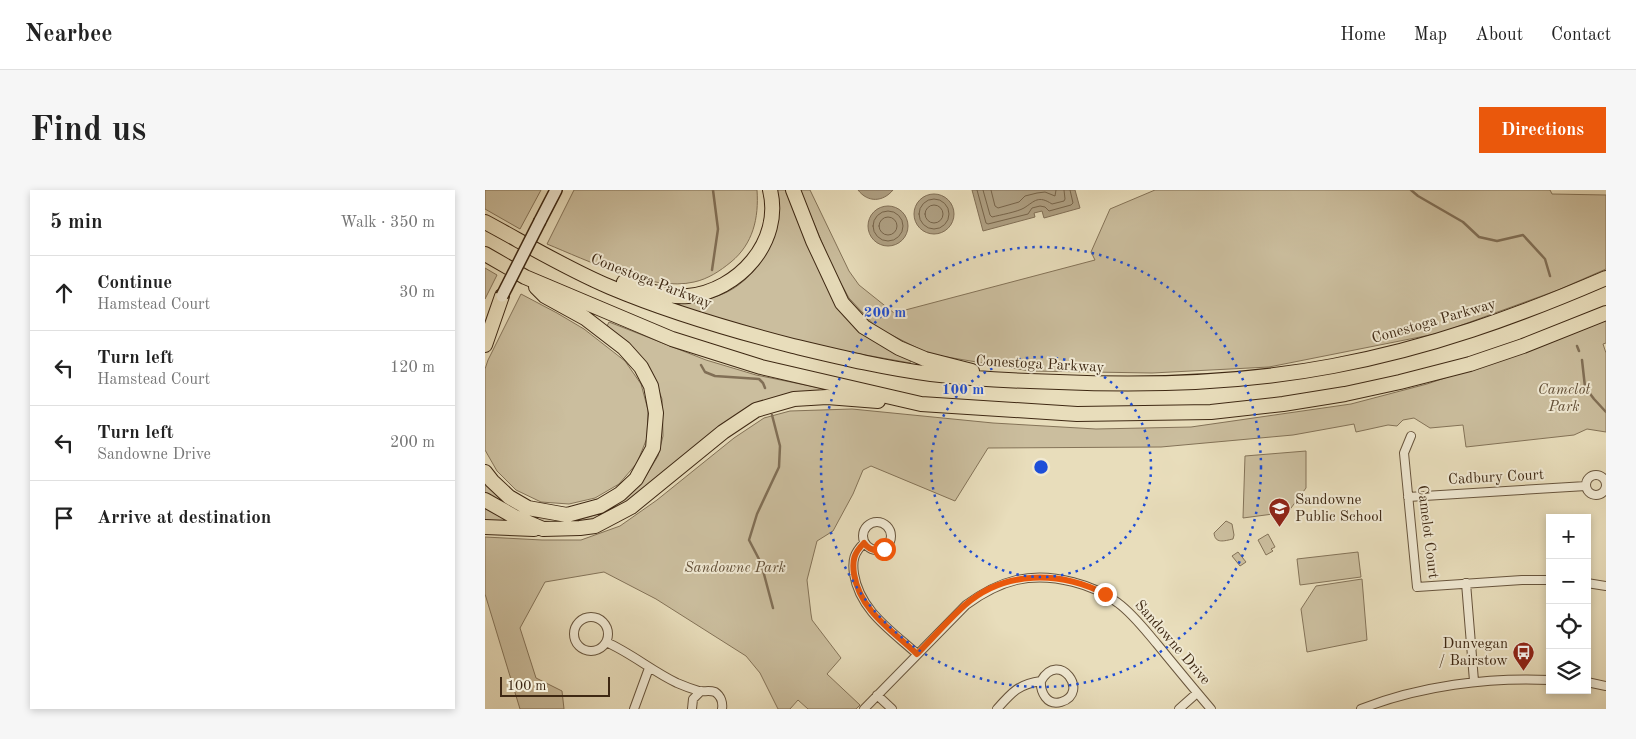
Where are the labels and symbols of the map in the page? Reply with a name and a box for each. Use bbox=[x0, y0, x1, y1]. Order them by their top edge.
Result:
street label: Conestoga Parkway bbox=[588, 252, 714, 312]
street label: Conestoga Parkway bbox=[1370, 297, 1498, 347]
text: 200 m bbox=[864, 306, 906, 321]
street label: Conestoga Parkway bbox=[975, 354, 1105, 376]
text: 100 m bbox=[942, 383, 984, 398]
park label: Camelot Park bbox=[1538, 383, 1590, 415]
centre of rings bbox=[1032, 458, 1050, 476]
street label: Cadbury Court bbox=[1448, 468, 1544, 488]
street label: Camelot Court bbox=[1414, 484, 1440, 580]
place label: Sandowne Public School bbox=[1295, 493, 1383, 525]
school or university icon: Sandowne Public School bbox=[1267, 497, 1291, 528]
route start bbox=[873, 538, 896, 561]
park label: Sandowne Park bbox=[684, 561, 786, 576]
route end bbox=[1094, 583, 1117, 606]
street label: Sandowne Drive bbox=[1131, 598, 1213, 688]
place label: Dunvegan / Bairstow bbox=[1438, 637, 1508, 669]
bus stop icon: Dunvegan / Bairstow bbox=[1512, 641, 1536, 672]
scale bar bbox=[500, 674, 610, 697]

